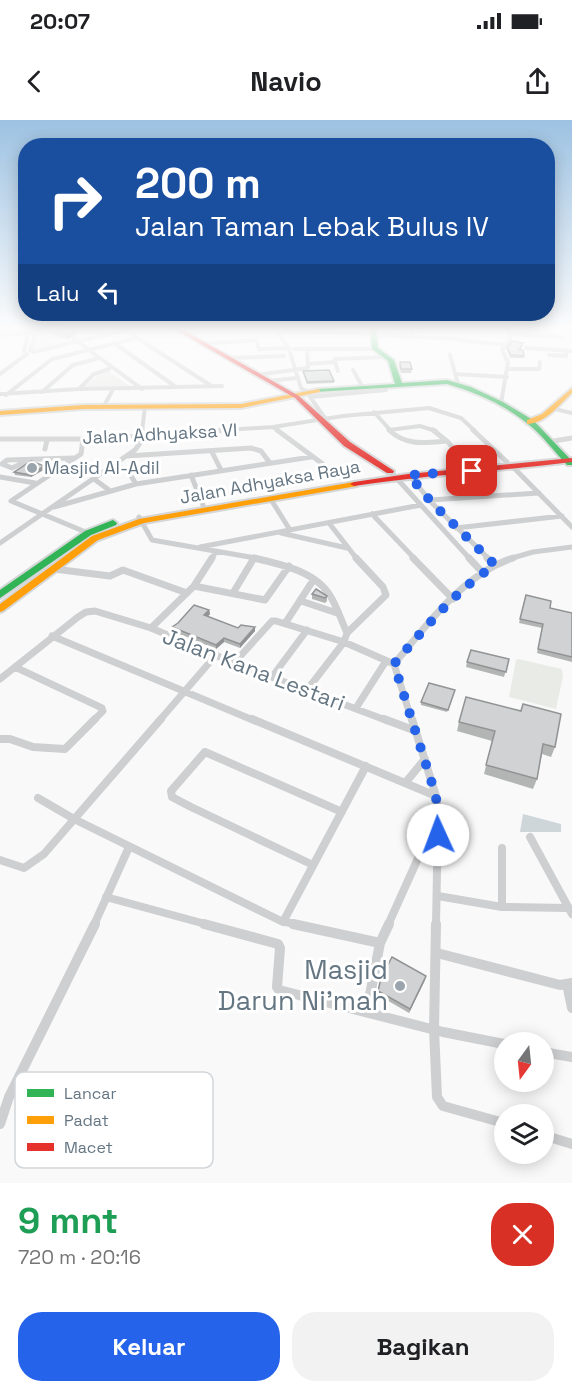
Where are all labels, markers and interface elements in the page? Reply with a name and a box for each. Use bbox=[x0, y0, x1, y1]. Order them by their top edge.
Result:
text: 20:07 bbox=[30, 7, 90, 35]
text: Navio bbox=[250, 64, 322, 99]
icon: back bbox=[18, 65, 51, 98]
icon: share bbox=[521, 65, 554, 98]
text: 200 m bbox=[135, 157, 261, 210]
icon: right bbox=[36, 162, 114, 240]
text: Jalan Taman Lebak Bulus IV bbox=[135, 209, 489, 244]
icon: left bbox=[92, 276, 125, 309]
text: Lalu bbox=[36, 279, 80, 307]
street label: Jalan Adhyaksa VI bbox=[82, 418, 238, 449]
pin bbox=[446, 445, 497, 496]
street label: Jalan Adhyaksa Raya bbox=[178, 454, 362, 509]
icon: arrive bbox=[455, 454, 488, 487]
place label: Masjid Al-Adil bbox=[44, 456, 160, 479]
marker: Masjid Al-Adil bbox=[25, 461, 39, 475]
street label: Jalan Kana Lestari bbox=[159, 621, 349, 717]
position arrow bbox=[406, 803, 470, 867]
place label: Masjid Darun Ni'mah bbox=[218, 952, 388, 1018]
marker: Masjid Darun Ni'mah bbox=[393, 979, 407, 993]
north arrow bbox=[494, 1032, 554, 1092]
map controls bbox=[494, 1032, 554, 1164]
legend bbox=[15, 1072, 213, 1168]
text: Lancar bbox=[64, 1083, 117, 1104]
button: layers bbox=[494, 1104, 554, 1164]
text: Padat bbox=[64, 1110, 109, 1131]
text: Macet bbox=[64, 1137, 113, 1158]
text: 9 mnt bbox=[18, 1198, 118, 1244]
button: close bbox=[491, 1203, 554, 1266]
text: 720 m · 20:16 bbox=[18, 1244, 141, 1270]
button: Keluar bbox=[18, 1312, 280, 1381]
button: Bagikan bbox=[292, 1312, 554, 1381]

